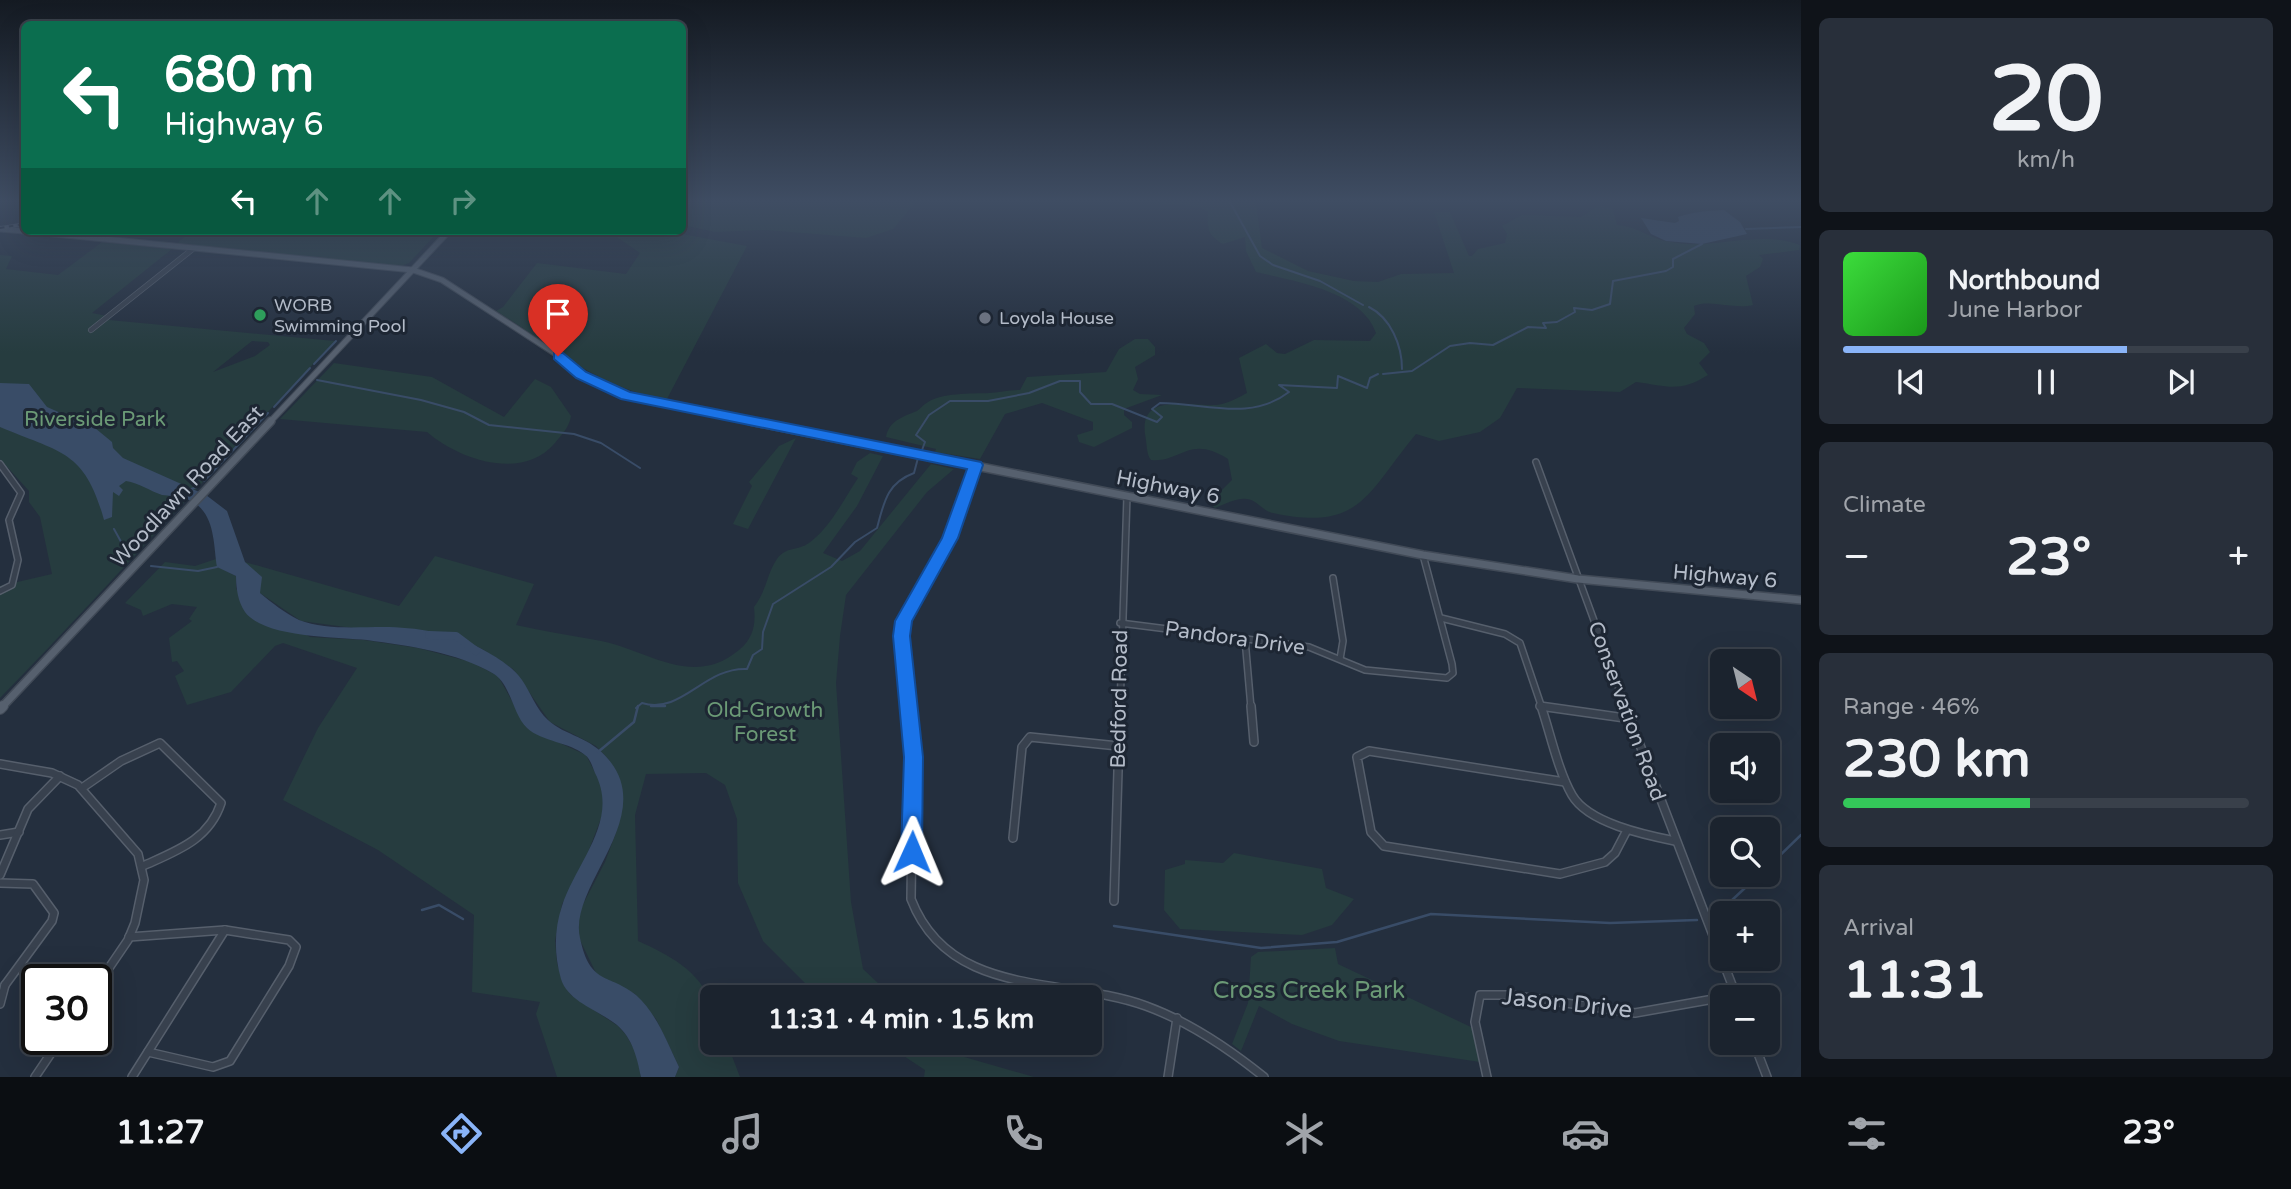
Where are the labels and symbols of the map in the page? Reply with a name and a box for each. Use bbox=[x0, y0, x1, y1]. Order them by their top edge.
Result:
pin bbox=[528, 284, 588, 356]
place label: WORB Swimming Pool bbox=[274, 294, 406, 337]
marker: WORB Swimming Pool bbox=[252, 307, 268, 323]
place label: Loyola House bbox=[999, 307, 1114, 329]
marker: Loyola House bbox=[977, 310, 993, 326]
street label: Woodlawn Road East bbox=[106, 400, 269, 572]
park label: Riverside Park bbox=[24, 407, 166, 432]
street label: Highway 6 bbox=[1114, 465, 1222, 510]
street label: Highway 6 bbox=[1672, 559, 1778, 594]
street label: Pandora Drive bbox=[1163, 616, 1307, 661]
street label: Conservation Road bbox=[1582, 618, 1671, 804]
street label: Bedford Road bbox=[1106, 629, 1133, 769]
north arrow bbox=[1710, 649, 1780, 719]
park label: Old-Growth Forest bbox=[707, 698, 823, 747]
position arrow bbox=[875, 815, 949, 889]
speed limit sign: 30 bbox=[21, 964, 112, 1055]
park label: Cross Creek Park bbox=[1213, 976, 1405, 1005]
street label: Jason Drive bbox=[1500, 982, 1633, 1025]

